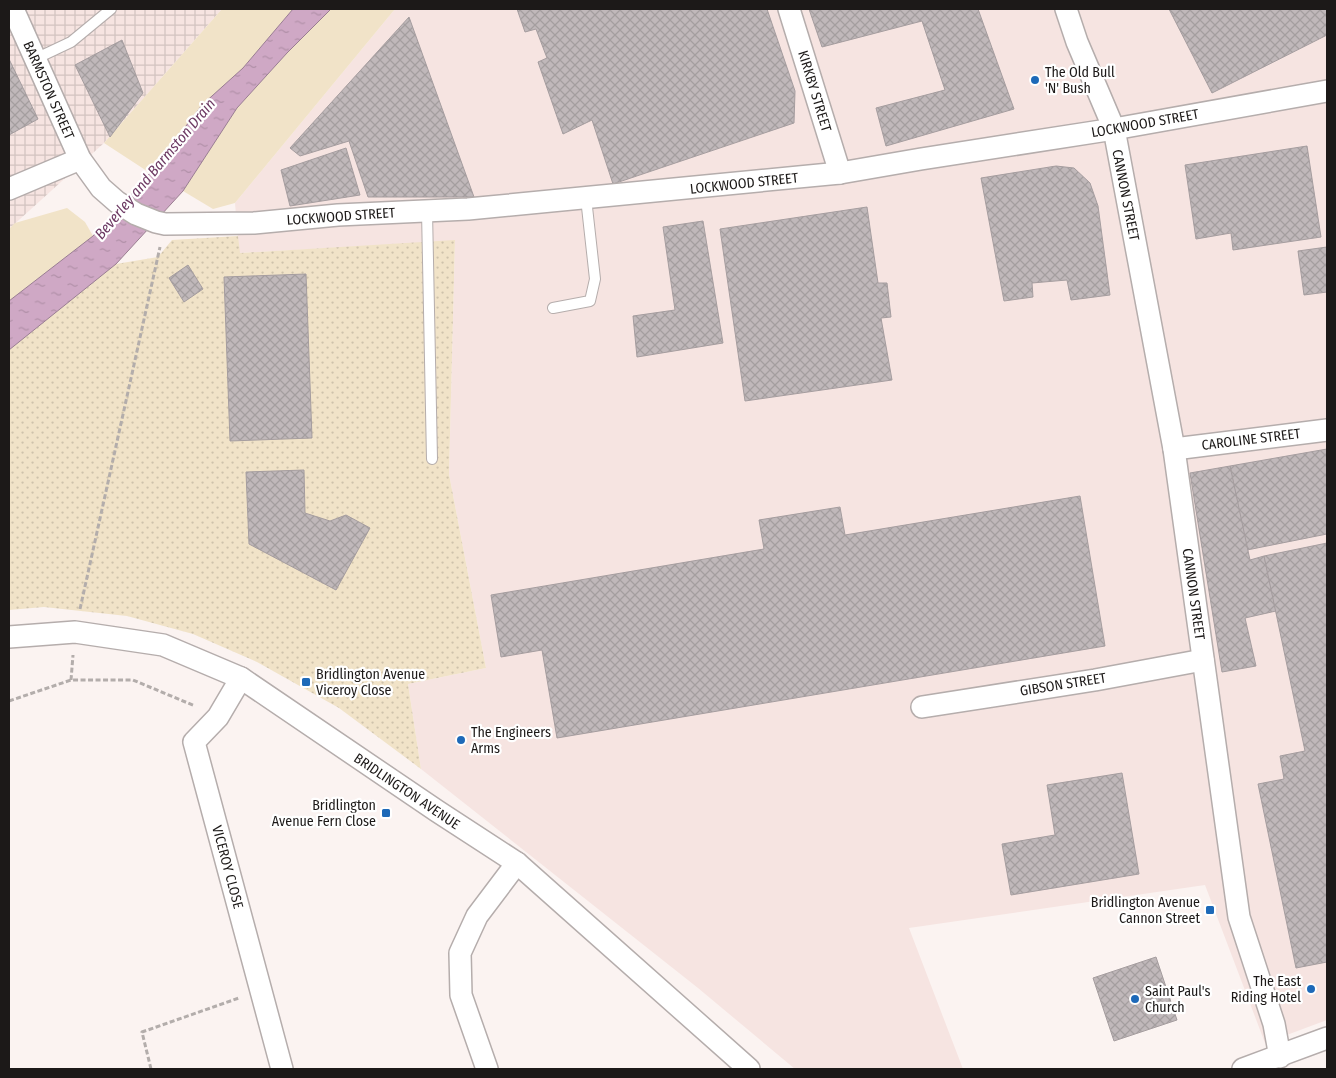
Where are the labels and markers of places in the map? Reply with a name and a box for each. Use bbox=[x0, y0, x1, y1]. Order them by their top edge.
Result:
place label: The Old Bull 'N' Bush bbox=[1045, 64, 1115, 97]
marker: The Old Bull 'N' Bush bbox=[1029, 74, 1041, 86]
place label: Bridlington Avenue Viceroy Close bbox=[316, 666, 425, 699]
marker: Bridlington Avenue Viceroy Close bbox=[300, 676, 312, 688]
place label: The Engineers Arms bbox=[471, 724, 551, 757]
marker: The Engineers Arms bbox=[455, 734, 467, 746]
place label: Bridlington Avenue Fern Close bbox=[272, 797, 376, 830]
marker: Bridlington Avenue Fern Close bbox=[380, 807, 392, 819]
place label: Bridlington Avenue Cannon Street bbox=[1091, 894, 1200, 927]
marker: Bridlington Avenue Cannon Street bbox=[1204, 904, 1216, 916]
place label: The East Riding Hotel bbox=[1231, 973, 1301, 1006]
place label: Saint Paul's Church bbox=[1145, 983, 1211, 1016]
marker: The East Riding Hotel bbox=[1305, 983, 1317, 995]
marker: Saint Paul's Church bbox=[1129, 993, 1141, 1005]

